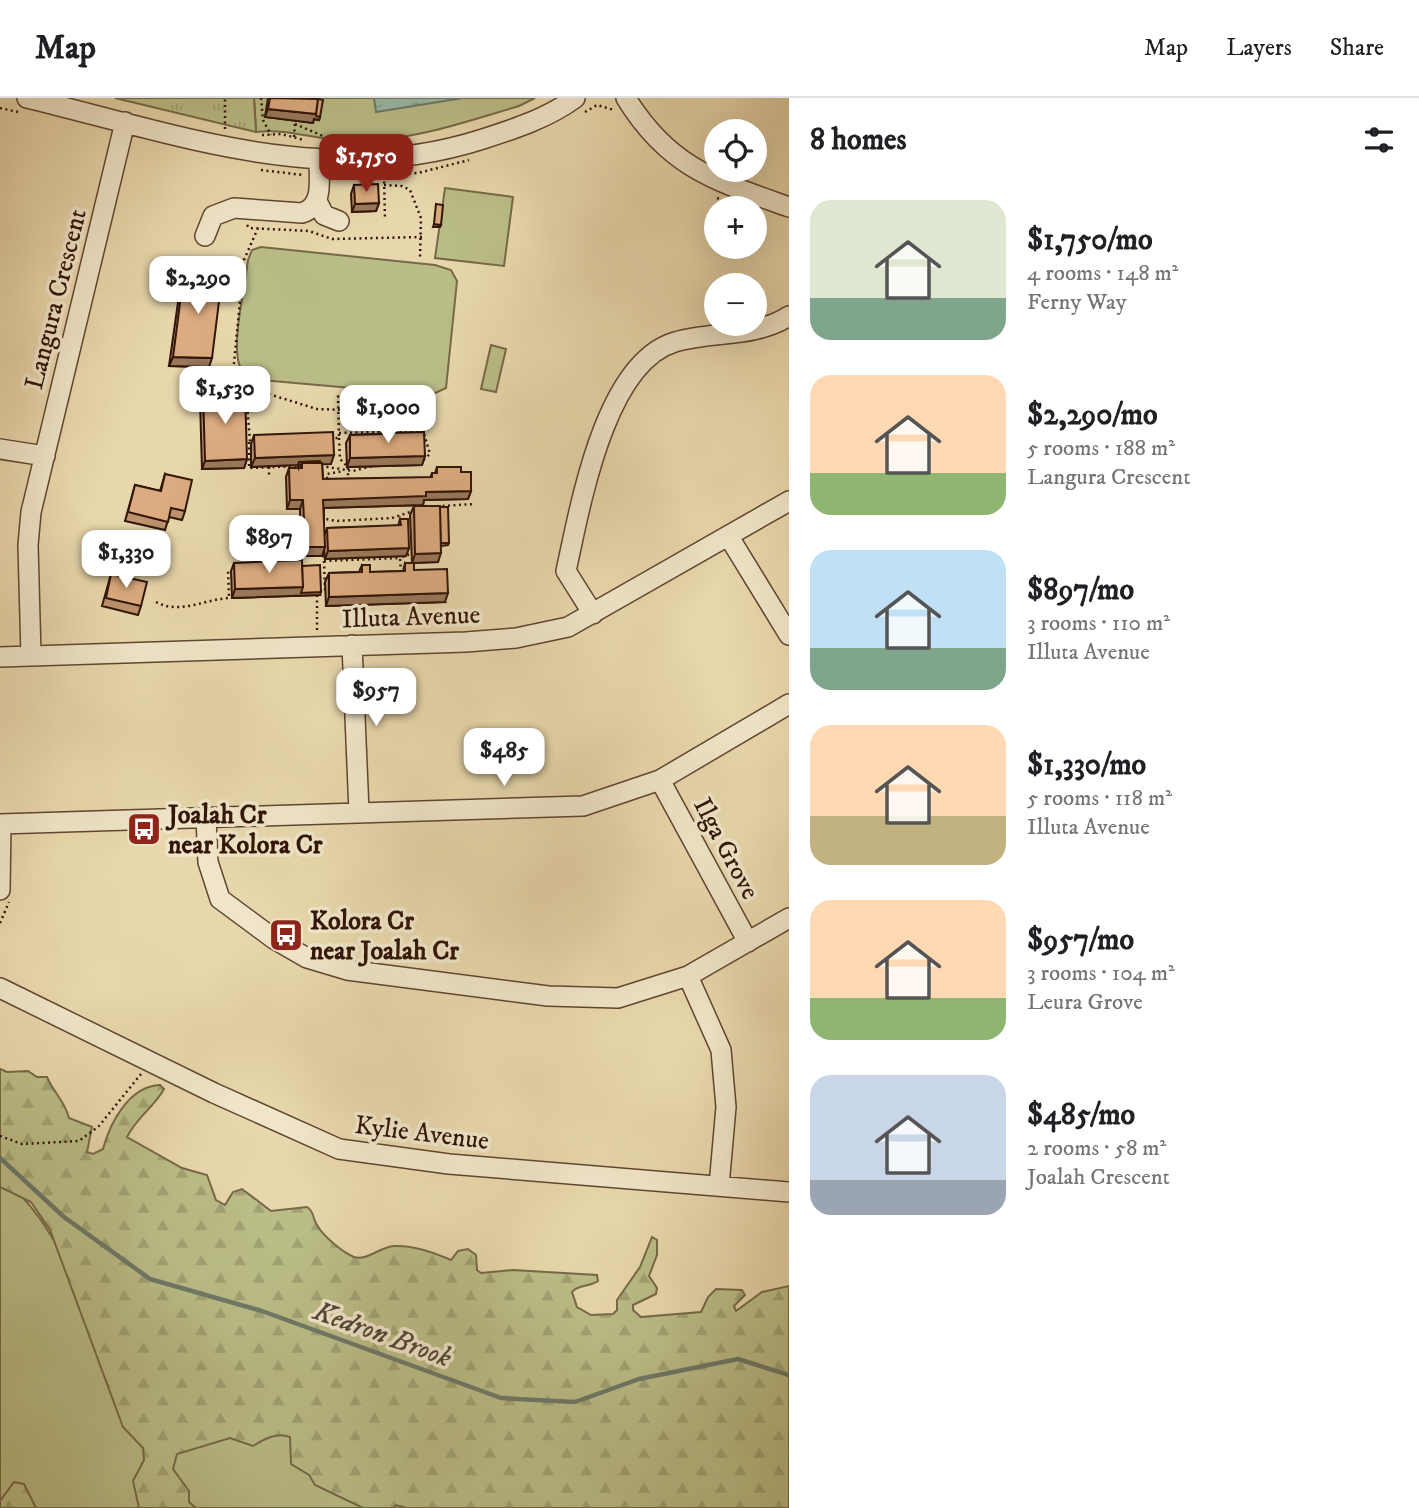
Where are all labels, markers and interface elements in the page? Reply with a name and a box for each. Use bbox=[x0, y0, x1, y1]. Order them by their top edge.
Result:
text: Map bbox=[35, 28, 96, 69]
text: Map bbox=[1144, 33, 1188, 63]
text: Layers bbox=[1226, 33, 1292, 63]
text: Share bbox=[1330, 33, 1384, 63]
map controls bbox=[704, 119, 767, 336]
button: locate bbox=[704, 119, 767, 182]
icon: filters bbox=[1360, 121, 1398, 159]
text: 8 homes bbox=[810, 122, 907, 159]
pin: $1,750 bbox=[309, 134, 423, 194]
text: $1,750 bbox=[335, 142, 397, 171]
button: + bbox=[704, 196, 767, 259]
street label: Langura Crescent bbox=[18, 206, 95, 393]
text: $1,750/mo bbox=[1027, 222, 1153, 259]
icon: home bbox=[866, 228, 950, 312]
pin: $2,290 bbox=[141, 256, 255, 316]
text: 4 rooms · 148 m² bbox=[1027, 259, 1179, 288]
text: $2,290 bbox=[165, 264, 231, 293]
button: − bbox=[704, 273, 767, 336]
text: Ferny Way bbox=[1027, 288, 1127, 317]
pin: $1,530 bbox=[168, 366, 282, 426]
text: $1,530 bbox=[195, 374, 255, 403]
pin: $1,000 bbox=[331, 386, 445, 445]
text: $1,000 bbox=[356, 393, 420, 422]
text: $2,290/mo bbox=[1027, 397, 1158, 434]
icon: home bbox=[866, 403, 950, 487]
text: 5 rooms · 188 m² bbox=[1027, 434, 1175, 463]
text: Langura Crescent bbox=[1027, 463, 1191, 492]
pin: $897 bbox=[228, 516, 310, 575]
text: $897 bbox=[245, 523, 293, 552]
pin: $1,330 bbox=[69, 531, 183, 590]
text: $1,330 bbox=[98, 538, 154, 567]
text: $897/mo bbox=[1027, 572, 1134, 609]
icon: home bbox=[866, 578, 950, 662]
street label: Illuta Avenue bbox=[341, 599, 481, 636]
text: 3 rooms · 110 m² bbox=[1027, 609, 1170, 638]
text: Illuta Avenue bbox=[1027, 638, 1150, 667]
pin: $957 bbox=[335, 668, 417, 728]
text: $957 bbox=[352, 676, 400, 705]
pin: $485 bbox=[463, 728, 545, 788]
text: $485 bbox=[480, 736, 528, 765]
text: $1,330/mo bbox=[1027, 747, 1146, 784]
icon: home bbox=[866, 753, 950, 837]
text: 5 rooms · 118 m² bbox=[1027, 784, 1172, 813]
street label: Ilga Grove bbox=[685, 792, 766, 905]
place label: Joalah Cr near Kolora Cr bbox=[165, 799, 323, 862]
bus stop icon: Joalah Cr near Kolora Cr bbox=[125, 810, 163, 848]
text: Illuta Avenue bbox=[1027, 813, 1150, 842]
place label: Kolora Cr near Joalah Cr bbox=[310, 905, 459, 968]
bus stop icon: Kolora Cr near Joalah Cr bbox=[267, 916, 305, 954]
text: $957/mo bbox=[1027, 922, 1134, 959]
icon: home bbox=[866, 928, 950, 1012]
text: 3 rooms · 104 m² bbox=[1027, 959, 1175, 988]
text: Leura Grove bbox=[1027, 988, 1143, 1017]
text: $485/mo bbox=[1027, 1097, 1135, 1134]
icon: home bbox=[866, 1103, 950, 1187]
street label: Kylie Avenue bbox=[353, 1109, 491, 1158]
text: 2 rooms · 58 m² bbox=[1027, 1134, 1166, 1163]
text: Joalah Crescent bbox=[1027, 1163, 1170, 1192]
water label: Kedron Brook bbox=[308, 1293, 456, 1376]

